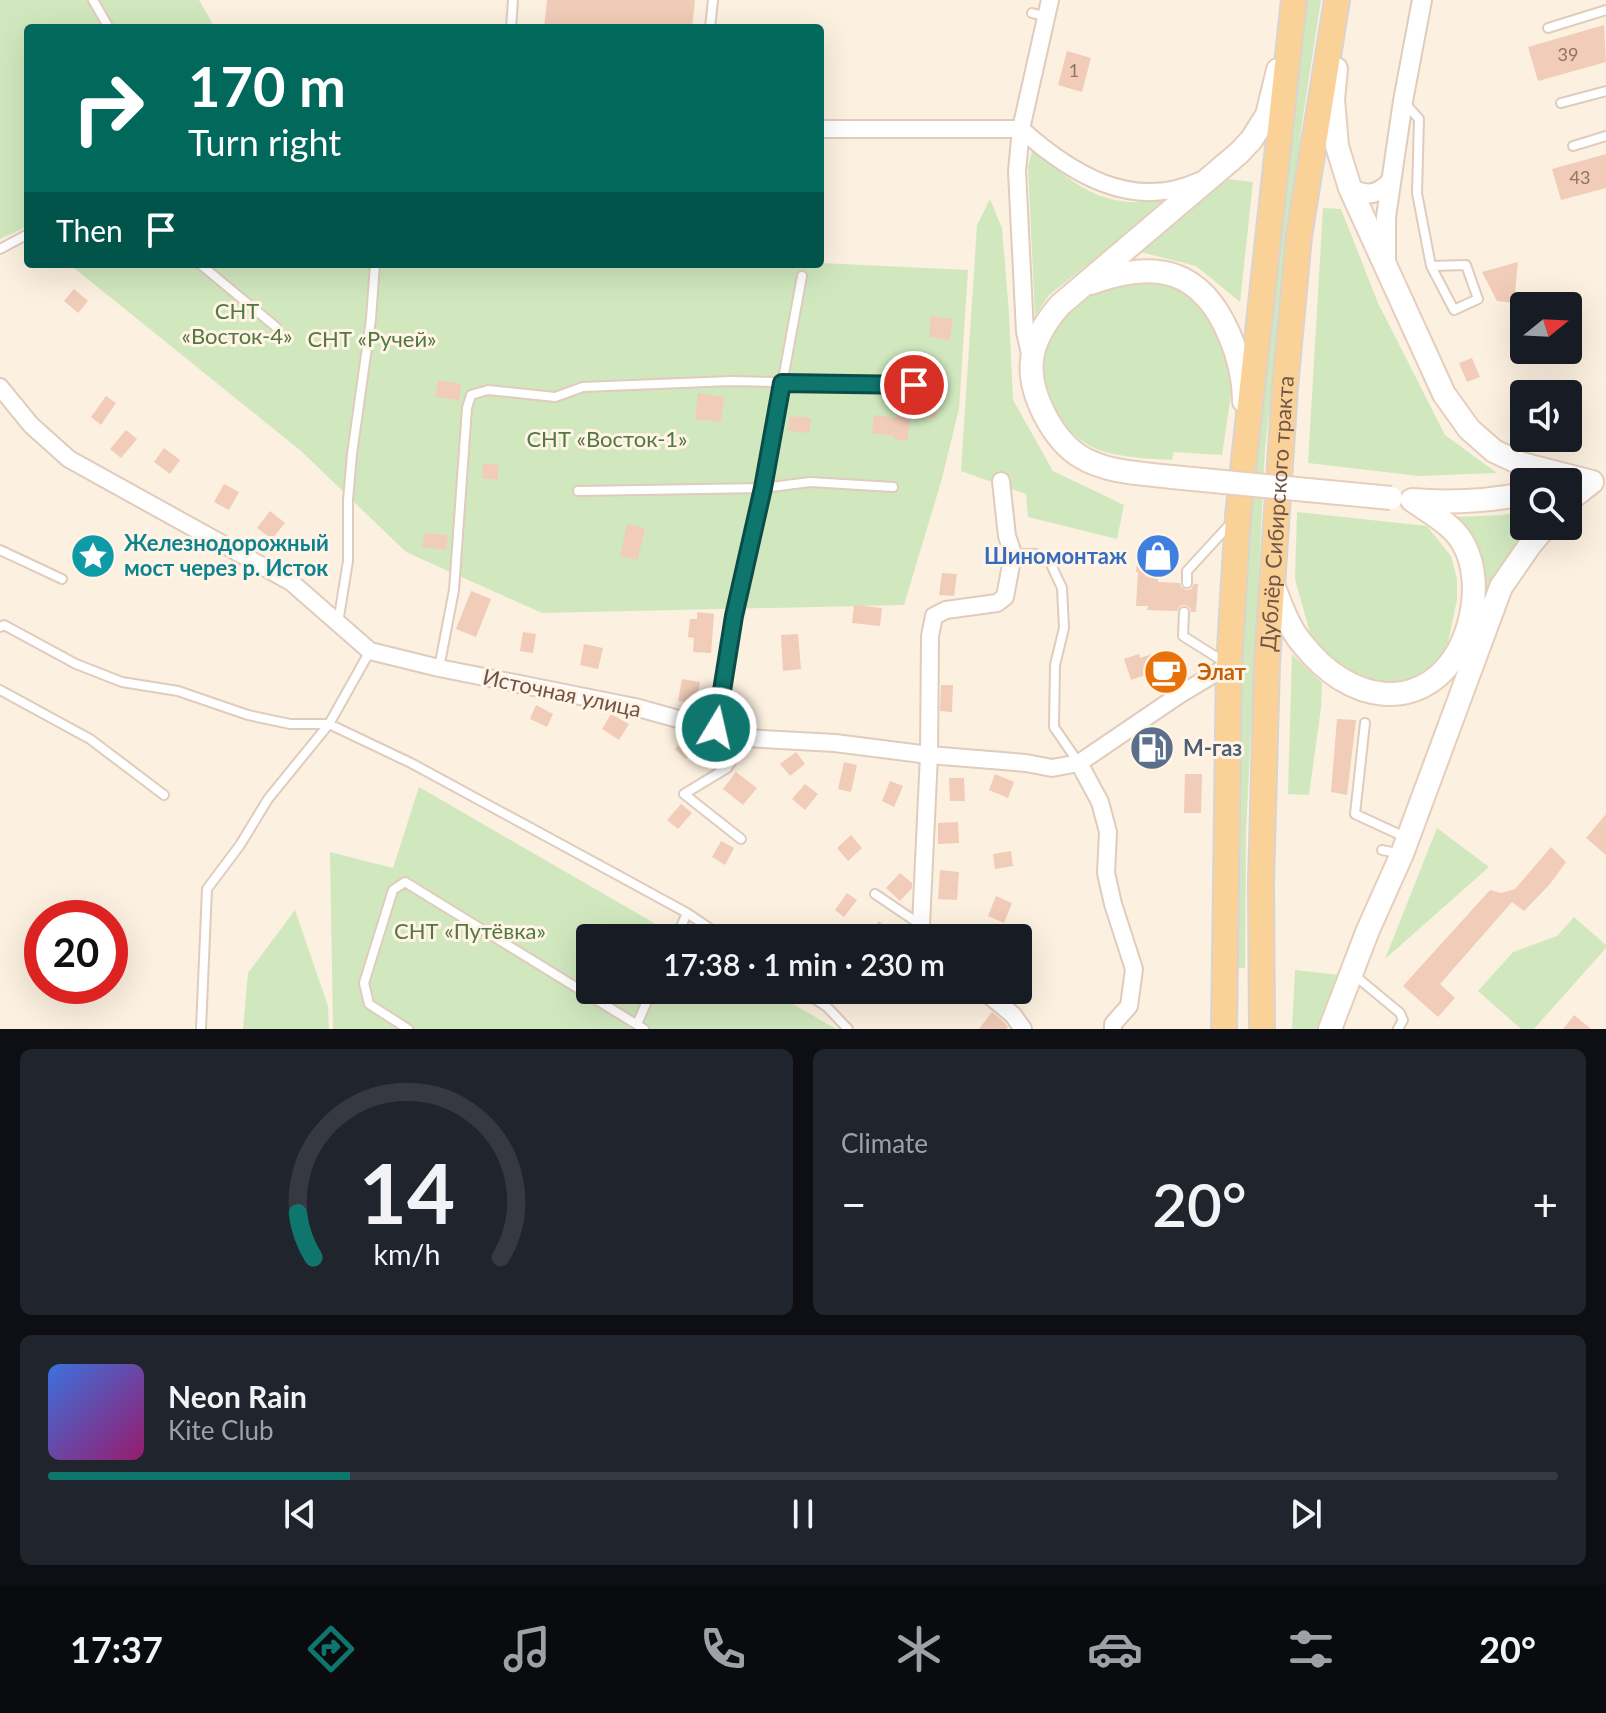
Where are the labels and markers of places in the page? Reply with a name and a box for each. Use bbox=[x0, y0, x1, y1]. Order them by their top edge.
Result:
pin bbox=[880, 351, 948, 419]
place label: Железнодорожный мост через р. Исток bbox=[124, 529, 329, 581]
place icon: Железнодорожный мост через р. Исток bbox=[69, 532, 117, 580]
shop icon: Шиномонтаж bbox=[1134, 532, 1182, 580]
place label: Шиномонтаж bbox=[984, 542, 1127, 569]
cafe icon: Элат bbox=[1142, 648, 1190, 696]
place label: Элат bbox=[1197, 658, 1247, 685]
fuel station icon: М-газ bbox=[1128, 724, 1176, 772]
place label: М-газ bbox=[1183, 734, 1242, 761]

